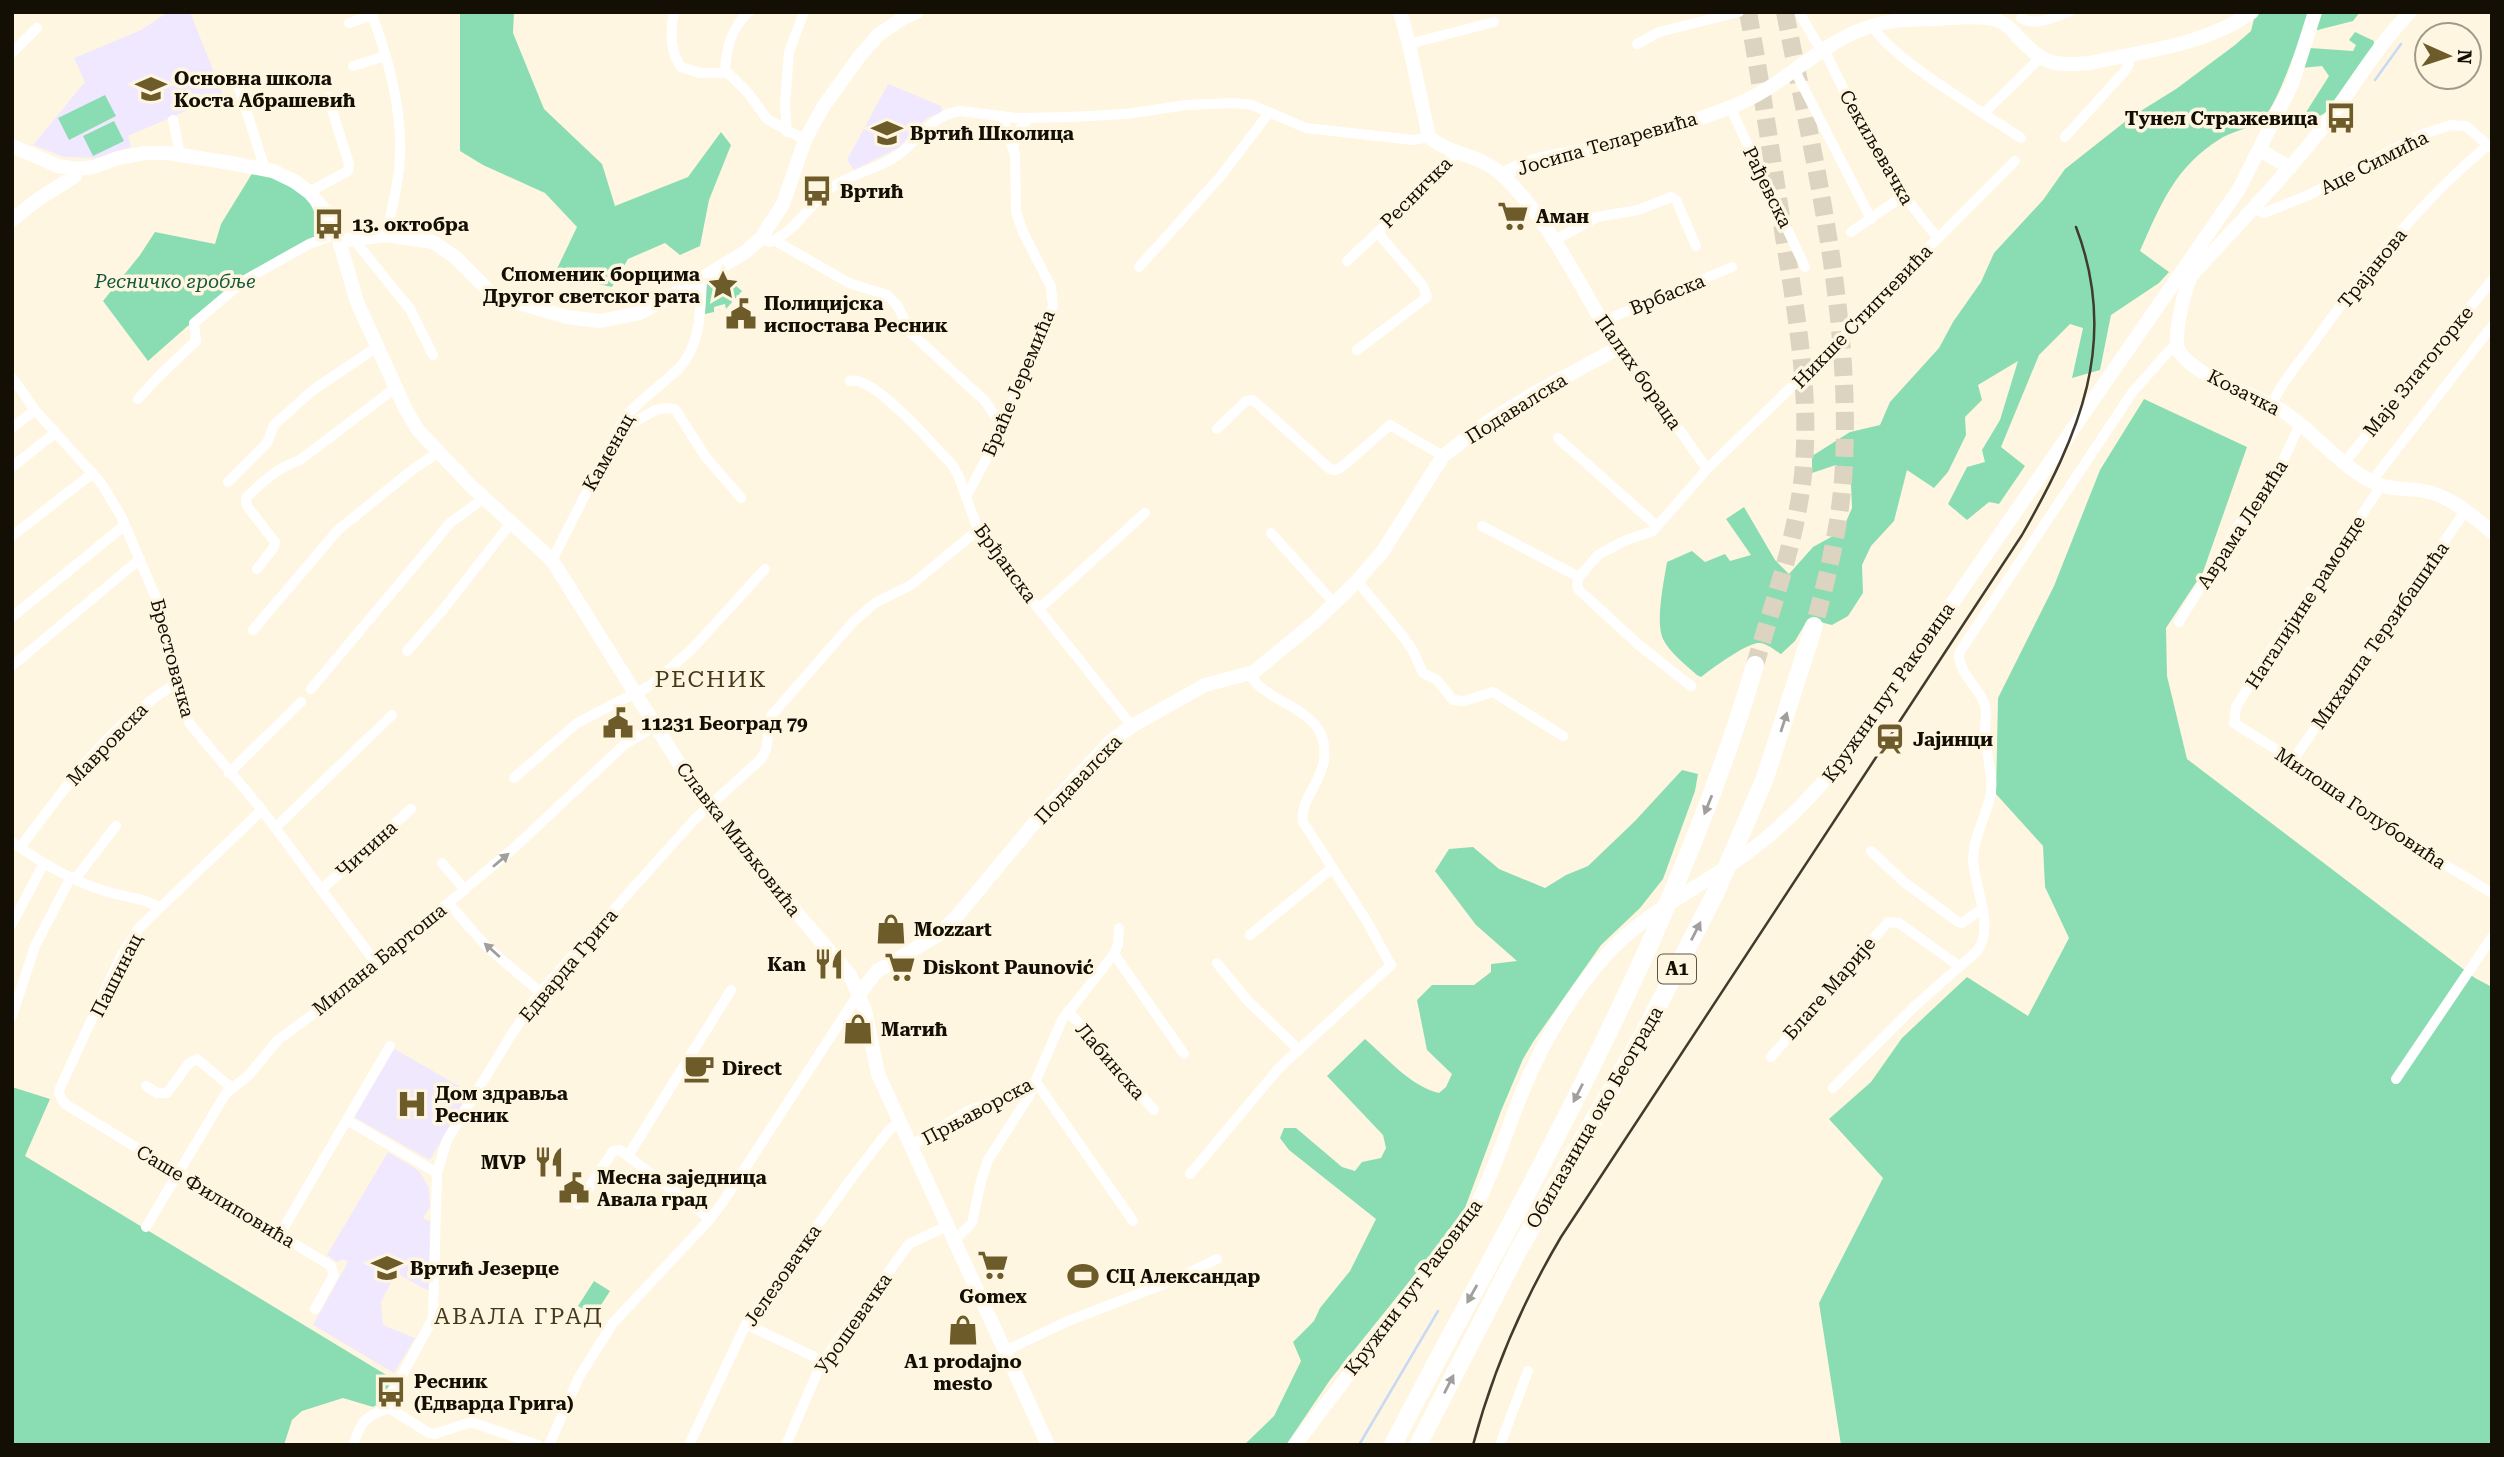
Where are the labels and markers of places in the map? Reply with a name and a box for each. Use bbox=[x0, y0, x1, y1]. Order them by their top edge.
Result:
place label: Основна школа Коста Абрашевић bbox=[174, 67, 356, 112]
school or university icon: Основна школа Коста Абрашевић bbox=[134, 72, 168, 106]
bus stop icon: Тунел Стражевица bbox=[2324, 101, 2358, 135]
place label: Тунел Стражевица bbox=[2125, 107, 2318, 130]
school or university icon: Вртић Школица bbox=[870, 116, 904, 150]
place label: Вртић Школица bbox=[910, 122, 1074, 145]
bus stop icon: Вртић bbox=[800, 174, 834, 208]
place label: Вртић bbox=[840, 180, 904, 203]
supermarket icon: Аман bbox=[1496, 199, 1530, 233]
place label: Аман bbox=[1536, 205, 1589, 228]
bus stop icon: 13. октобра bbox=[312, 207, 346, 241]
place label: 13. октобра bbox=[352, 213, 469, 236]
place label: Споменик борцима Другог светског рата bbox=[483, 263, 700, 308]
place icon: Споменик борцима Другог светског рата bbox=[706, 268, 740, 302]
place label: Полицијска испостава Ресник bbox=[764, 292, 948, 337]
public building icon: Полицијска испостава Ресник bbox=[724, 297, 758, 331]
public building icon: 11231 Београд 79 bbox=[601, 706, 635, 740]
place label: 11231 Београд 79 bbox=[641, 712, 808, 735]
station icon: Јајинци bbox=[1873, 722, 1907, 756]
place label: Јајинци bbox=[1913, 728, 1993, 751]
shop icon: Mozzart bbox=[874, 912, 908, 946]
place label: Mozzart bbox=[914, 918, 992, 941]
restaurant icon: Kan bbox=[812, 947, 846, 981]
supermarket icon: Diskont Paunović bbox=[883, 950, 917, 984]
place label: Kan bbox=[767, 953, 806, 976]
place label: Diskont Paunović bbox=[923, 956, 1094, 979]
shop icon: Матић bbox=[841, 1012, 875, 1046]
place label: Матић bbox=[881, 1018, 948, 1041]
cafe icon: Direct bbox=[682, 1051, 716, 1085]
place label: Direct bbox=[722, 1057, 782, 1080]
place label: Дом здравља Ресник bbox=[435, 1082, 568, 1127]
hospital icon: Дом здравља Ресник bbox=[395, 1087, 429, 1121]
restaurant icon: MVP bbox=[532, 1145, 566, 1179]
place label: MVP bbox=[481, 1151, 526, 1174]
place label: Месна заједница Авала град bbox=[597, 1166, 767, 1211]
public building icon: Месна заједница Авала град bbox=[557, 1171, 591, 1205]
supermarket icon: Gomex bbox=[976, 1248, 1010, 1282]
school or university icon: Вртић Језерце bbox=[370, 1251, 404, 1285]
place label: Вртић Језерце bbox=[410, 1257, 559, 1280]
sports icon: СЦ Александар bbox=[1066, 1259, 1100, 1293]
place label: СЦ Александар bbox=[1106, 1265, 1260, 1288]
place label: Gomex bbox=[959, 1285, 1028, 1308]
shop icon: A1 prodajno mesto bbox=[946, 1313, 980, 1347]
place label: A1 prodajno mesto bbox=[904, 1350, 1022, 1395]
place label: Ресник (Едварда Грига) bbox=[414, 1370, 574, 1415]
bus stop icon: Ресник (Едварда Грига) bbox=[374, 1375, 408, 1409]

